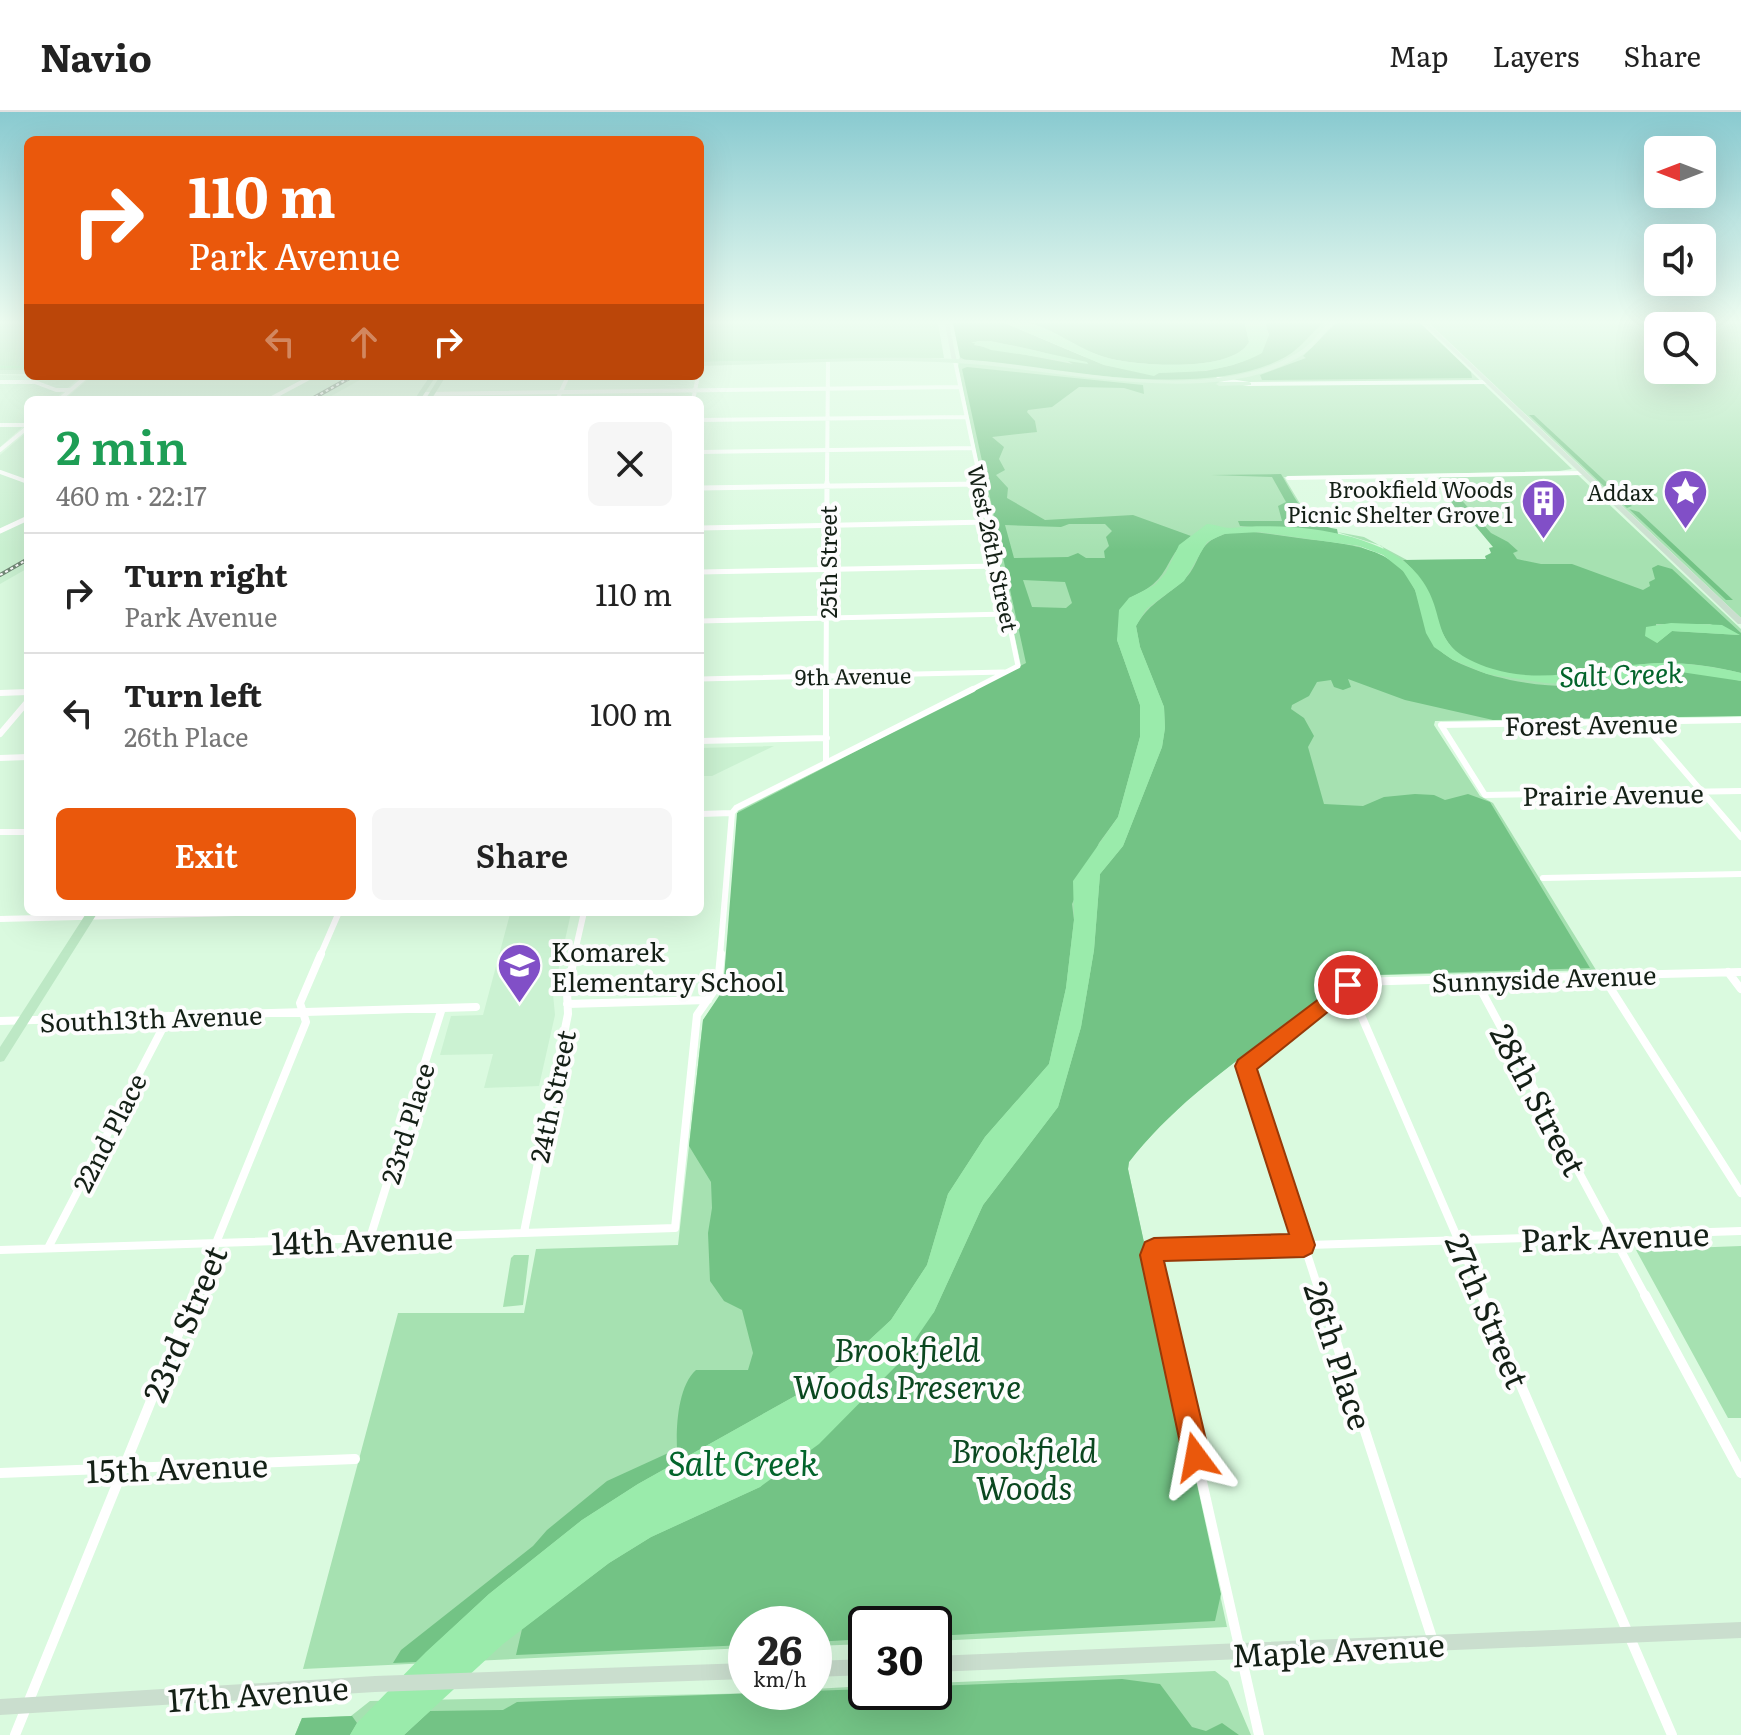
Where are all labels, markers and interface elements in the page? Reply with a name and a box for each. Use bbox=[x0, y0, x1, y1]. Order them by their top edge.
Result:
text: Navio bbox=[40, 27, 152, 84]
text: Map bbox=[1389, 34, 1448, 76]
text: Layers bbox=[1492, 34, 1579, 76]
text: Share bbox=[1623, 34, 1701, 76]
north arrow bbox=[1644, 136, 1716, 208]
map controls bbox=[1644, 136, 1716, 384]
text: 110 m bbox=[188, 152, 336, 235]
icon: right bbox=[56, 168, 160, 272]
button: sound bbox=[1644, 224, 1716, 296]
text: Park Avenue bbox=[188, 228, 401, 281]
button: search bbox=[1644, 312, 1716, 384]
icon: left bbox=[258, 320, 302, 364]
icon: ahead bbox=[342, 320, 386, 364]
icon: right bbox=[426, 320, 470, 364]
text: 2 min bbox=[56, 409, 188, 480]
button: close bbox=[588, 422, 672, 506]
street label: West 26th Street bbox=[960, 461, 1028, 635]
place icon: Addax bbox=[1661, 467, 1709, 530]
place label: Brookfield Woods Picnic Shelter Grove 1 bbox=[1287, 472, 1513, 530]
text: 460 m · 22:17 bbox=[56, 475, 207, 514]
place label: Addax bbox=[1587, 475, 1655, 508]
building icon: Brookfield Woods Picnic Shelter Grove 1 bbox=[1520, 477, 1568, 540]
street label: 25th Street bbox=[811, 505, 844, 619]
text: Turn right bbox=[124, 552, 288, 596]
icon: right bbox=[56, 571, 100, 615]
text: 110 m bbox=[595, 571, 672, 615]
text: Park Avenue bbox=[124, 596, 278, 635]
water label: Salt Creek bbox=[1558, 650, 1684, 696]
street label: 9th Avenue bbox=[794, 657, 912, 693]
text: Turn left bbox=[124, 672, 262, 716]
icon: left bbox=[56, 691, 100, 735]
text: 100 m bbox=[590, 691, 672, 735]
street label: Forest Avenue bbox=[1504, 702, 1678, 744]
text: 26th Place bbox=[124, 716, 249, 755]
street label: Prairie Avenue bbox=[1522, 772, 1704, 814]
button: Exit bbox=[56, 808, 356, 900]
button: Share bbox=[372, 808, 672, 900]
place label: Komarek Elementary School bbox=[551, 931, 785, 1000]
school or university icon: Komarek Elementary School bbox=[496, 941, 544, 1004]
pin bbox=[1314, 951, 1382, 1019]
street label: Sunnyside Avenue bbox=[1431, 954, 1657, 1000]
icon: arrive bbox=[1326, 963, 1370, 1007]
street label: South13th Avenue bbox=[39, 994, 263, 1040]
street label: 28th Street bbox=[1480, 1014, 1600, 1184]
street label: 24th Street bbox=[518, 1026, 584, 1166]
street label: 23rd Place bbox=[369, 1058, 443, 1188]
street label: 22nd Place bbox=[61, 1066, 155, 1198]
street label: Park Avenue bbox=[1520, 1208, 1710, 1262]
street label: 14th Avenue bbox=[270, 1211, 454, 1265]
street label: 27th Street bbox=[1435, 1225, 1543, 1395]
street label: 23rd Street bbox=[128, 1237, 238, 1409]
street label: 26th Place bbox=[1293, 1275, 1387, 1435]
park label: Brookfield Woods Preserve bbox=[793, 1324, 1021, 1409]
position arrow bbox=[1154, 1415, 1238, 1499]
park label: Brookfield Woods bbox=[951, 1425, 1098, 1510]
water label: Salt Creek bbox=[668, 1436, 819, 1486]
street label: 15th Avenue bbox=[85, 1439, 269, 1493]
speed limit sign: 30 bbox=[848, 1606, 952, 1710]
text: 26 bbox=[758, 1618, 802, 1677]
street label: Maple Avenue bbox=[1230, 1618, 1446, 1678]
street label: 17th Avenue bbox=[166, 1662, 350, 1722]
text: km/h bbox=[753, 1663, 807, 1693]

